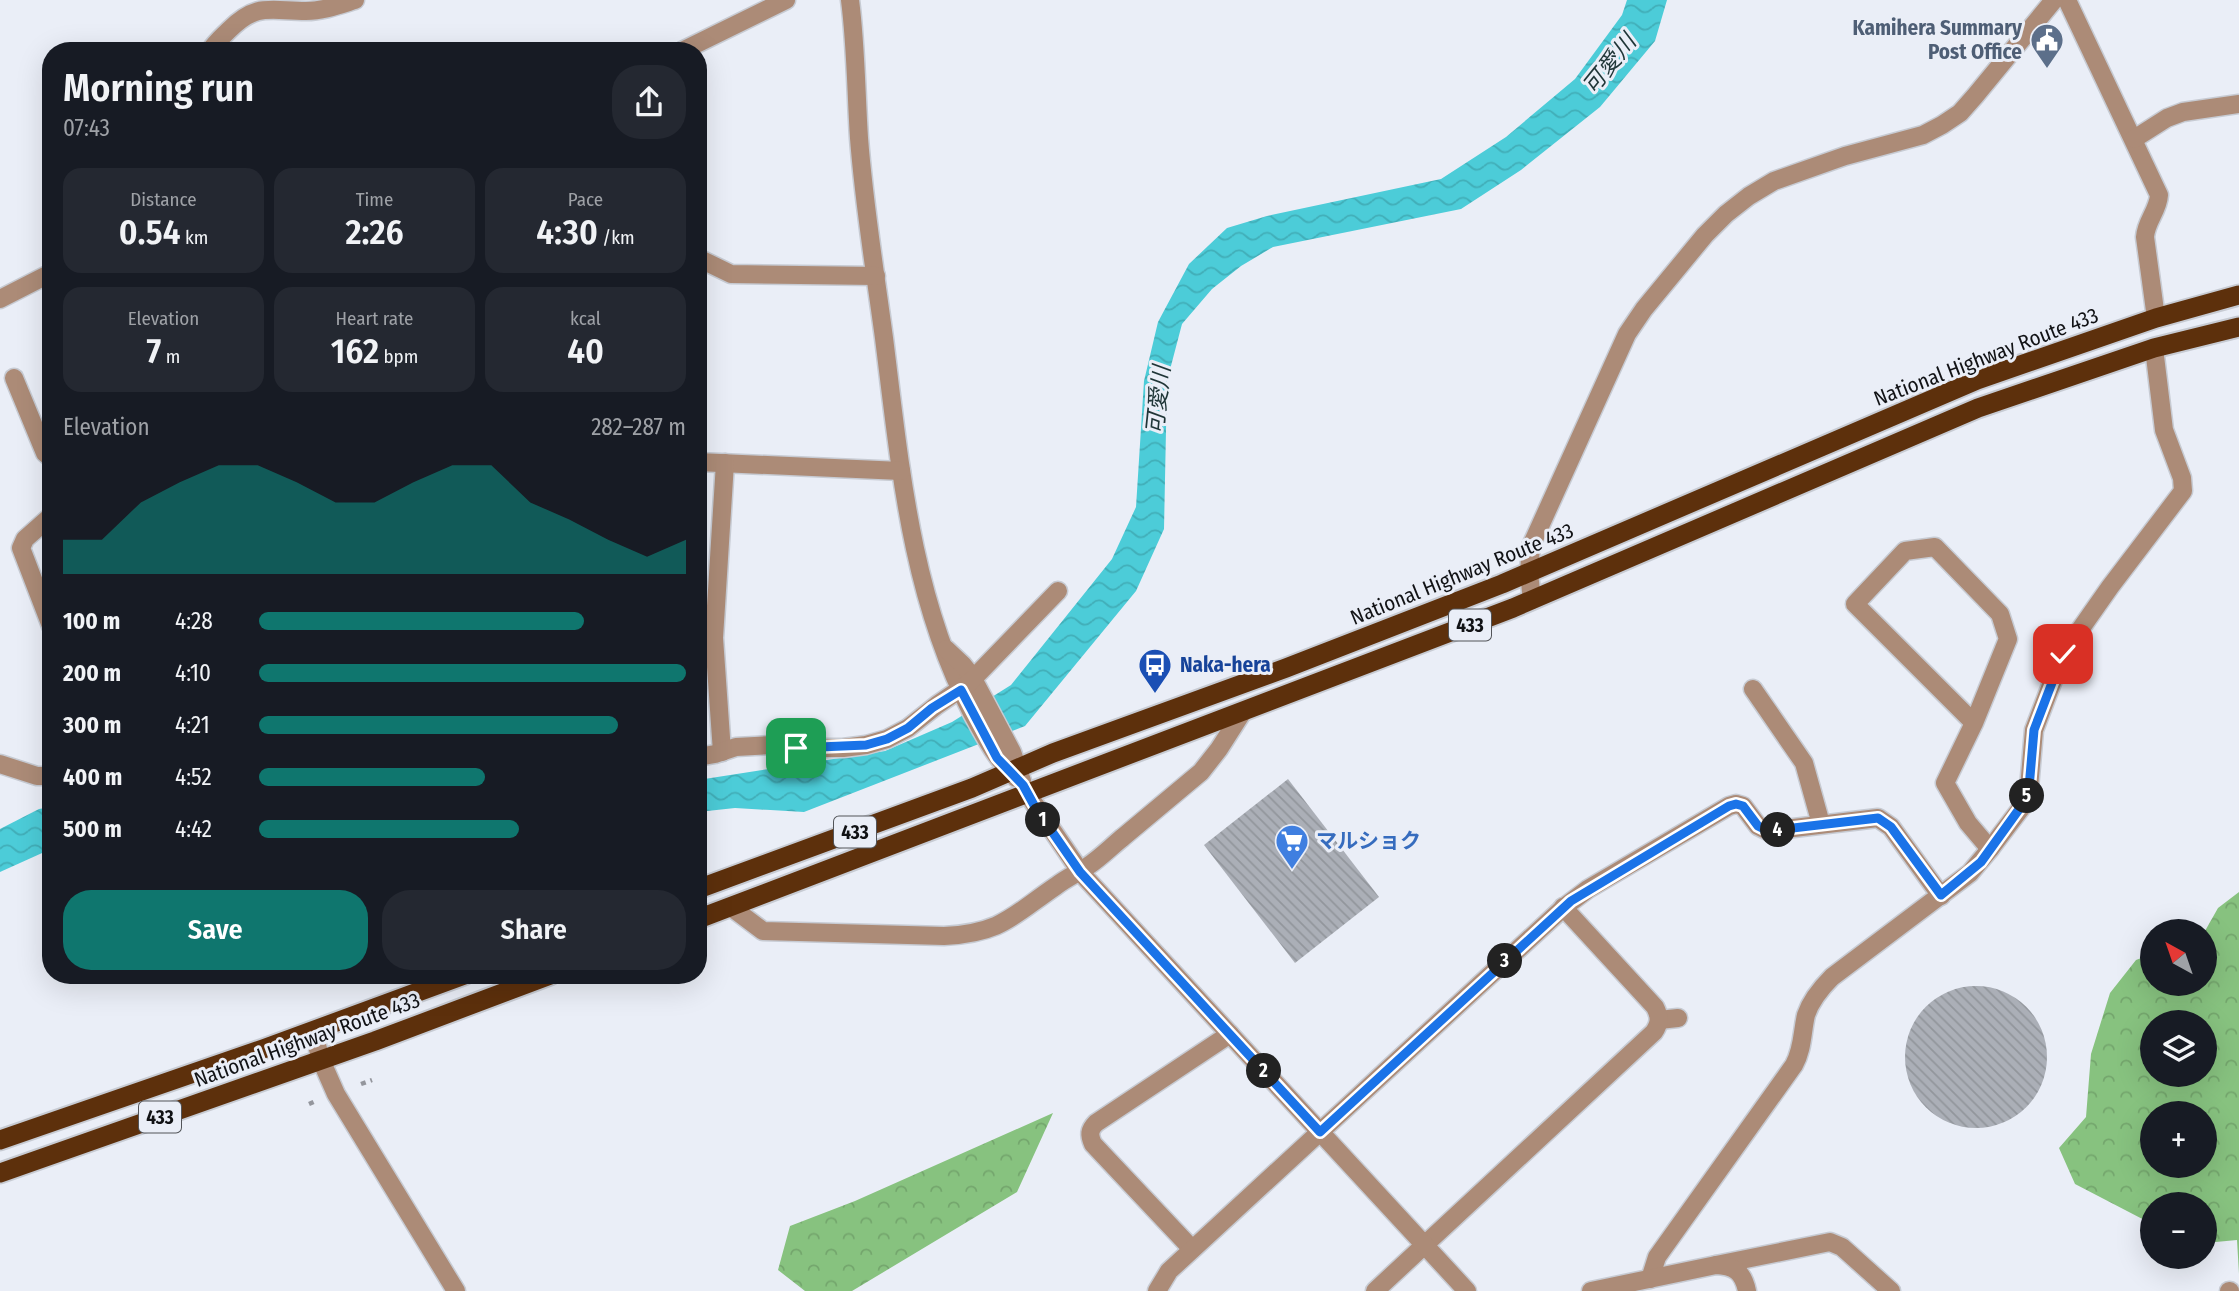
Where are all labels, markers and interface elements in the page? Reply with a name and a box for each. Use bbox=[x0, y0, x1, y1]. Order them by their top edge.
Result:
place label: Kamihera Summary Post Office bbox=[1853, 15, 2023, 65]
public building icon: Kamihera Summary Post Office bbox=[2028, 21, 2066, 70]
water label: 可愛川 bbox=[1576, 26, 1643, 100]
text: Morning run bbox=[63, 65, 254, 111]
button: share bbox=[612, 65, 686, 139]
text: 07:43 bbox=[63, 114, 110, 142]
text: Distance bbox=[130, 188, 197, 211]
text: Time bbox=[356, 188, 393, 211]
text: Pace bbox=[568, 188, 603, 211]
text: 0.54 bbox=[119, 211, 180, 253]
text: 2:26 bbox=[345, 211, 404, 253]
text: 4:30 bbox=[536, 211, 598, 253]
text: km bbox=[180, 226, 208, 249]
text: /km bbox=[598, 226, 635, 249]
street label: National Highway Route 433 bbox=[1870, 302, 2102, 412]
text: Elevation bbox=[128, 307, 199, 330]
text: Heart rate bbox=[335, 307, 414, 330]
text: kcal bbox=[570, 307, 601, 330]
text: 7 bbox=[147, 330, 161, 372]
text: 162 bbox=[331, 330, 379, 372]
text: 40 bbox=[567, 330, 604, 372]
text: m bbox=[161, 345, 180, 368]
text: bpm bbox=[379, 345, 418, 368]
water label: 可愛川 bbox=[1140, 361, 1176, 436]
text: Elevation bbox=[63, 413, 150, 441]
text: 282–287 m bbox=[591, 413, 686, 441]
street label: National Highway Route 433 bbox=[1347, 518, 1577, 630]
text: 100 m bbox=[63, 607, 120, 635]
text: 4:28 bbox=[175, 607, 213, 635]
road number: 433 bbox=[1449, 610, 1491, 640]
pin bbox=[2033, 624, 2093, 684]
icon: check bbox=[2044, 635, 2082, 673]
bus stop icon: Naka-hera bbox=[1136, 646, 1174, 695]
place label: Naka-hera bbox=[1180, 652, 1271, 678]
text: 200 m bbox=[63, 659, 121, 687]
text: 4:10 bbox=[175, 659, 211, 687]
text: 300 m bbox=[63, 711, 121, 739]
text: 4:21 bbox=[175, 711, 210, 739]
pin bbox=[766, 718, 826, 778]
icon: arrive bbox=[777, 729, 815, 767]
text: 400 m bbox=[63, 763, 122, 791]
text: 4:52 bbox=[175, 763, 212, 791]
pin: 5 bbox=[2010, 778, 2044, 814]
text: 5 bbox=[2022, 784, 2031, 807]
pin: 1 bbox=[1026, 802, 1060, 838]
text: 1 bbox=[1038, 808, 1047, 831]
pin: 4 bbox=[1760, 812, 1796, 848]
text: 500 m bbox=[63, 815, 122, 843]
text: 4:42 bbox=[175, 815, 212, 843]
road number: 433 bbox=[834, 817, 876, 848]
text: 4 bbox=[1773, 818, 1782, 841]
supermarket icon: マルショク bbox=[1273, 822, 1311, 871]
place label: マルショク bbox=[1316, 828, 1421, 854]
button: Save bbox=[63, 890, 368, 970]
button: Share bbox=[382, 890, 686, 970]
north arrow bbox=[2140, 919, 2217, 996]
map controls bbox=[2140, 919, 2217, 1269]
pin: 3 bbox=[1488, 944, 1522, 978]
text: 3 bbox=[1500, 949, 1509, 972]
street label: National Highway Route 433 bbox=[191, 987, 423, 1093]
button: layers bbox=[2140, 1010, 2217, 1087]
pin: 2 bbox=[1246, 1054, 1282, 1088]
text: 2 bbox=[1259, 1059, 1268, 1082]
button: + bbox=[2140, 1101, 2217, 1178]
road number: 433 bbox=[139, 1102, 181, 1133]
button: − bbox=[2140, 1192, 2217, 1269]

